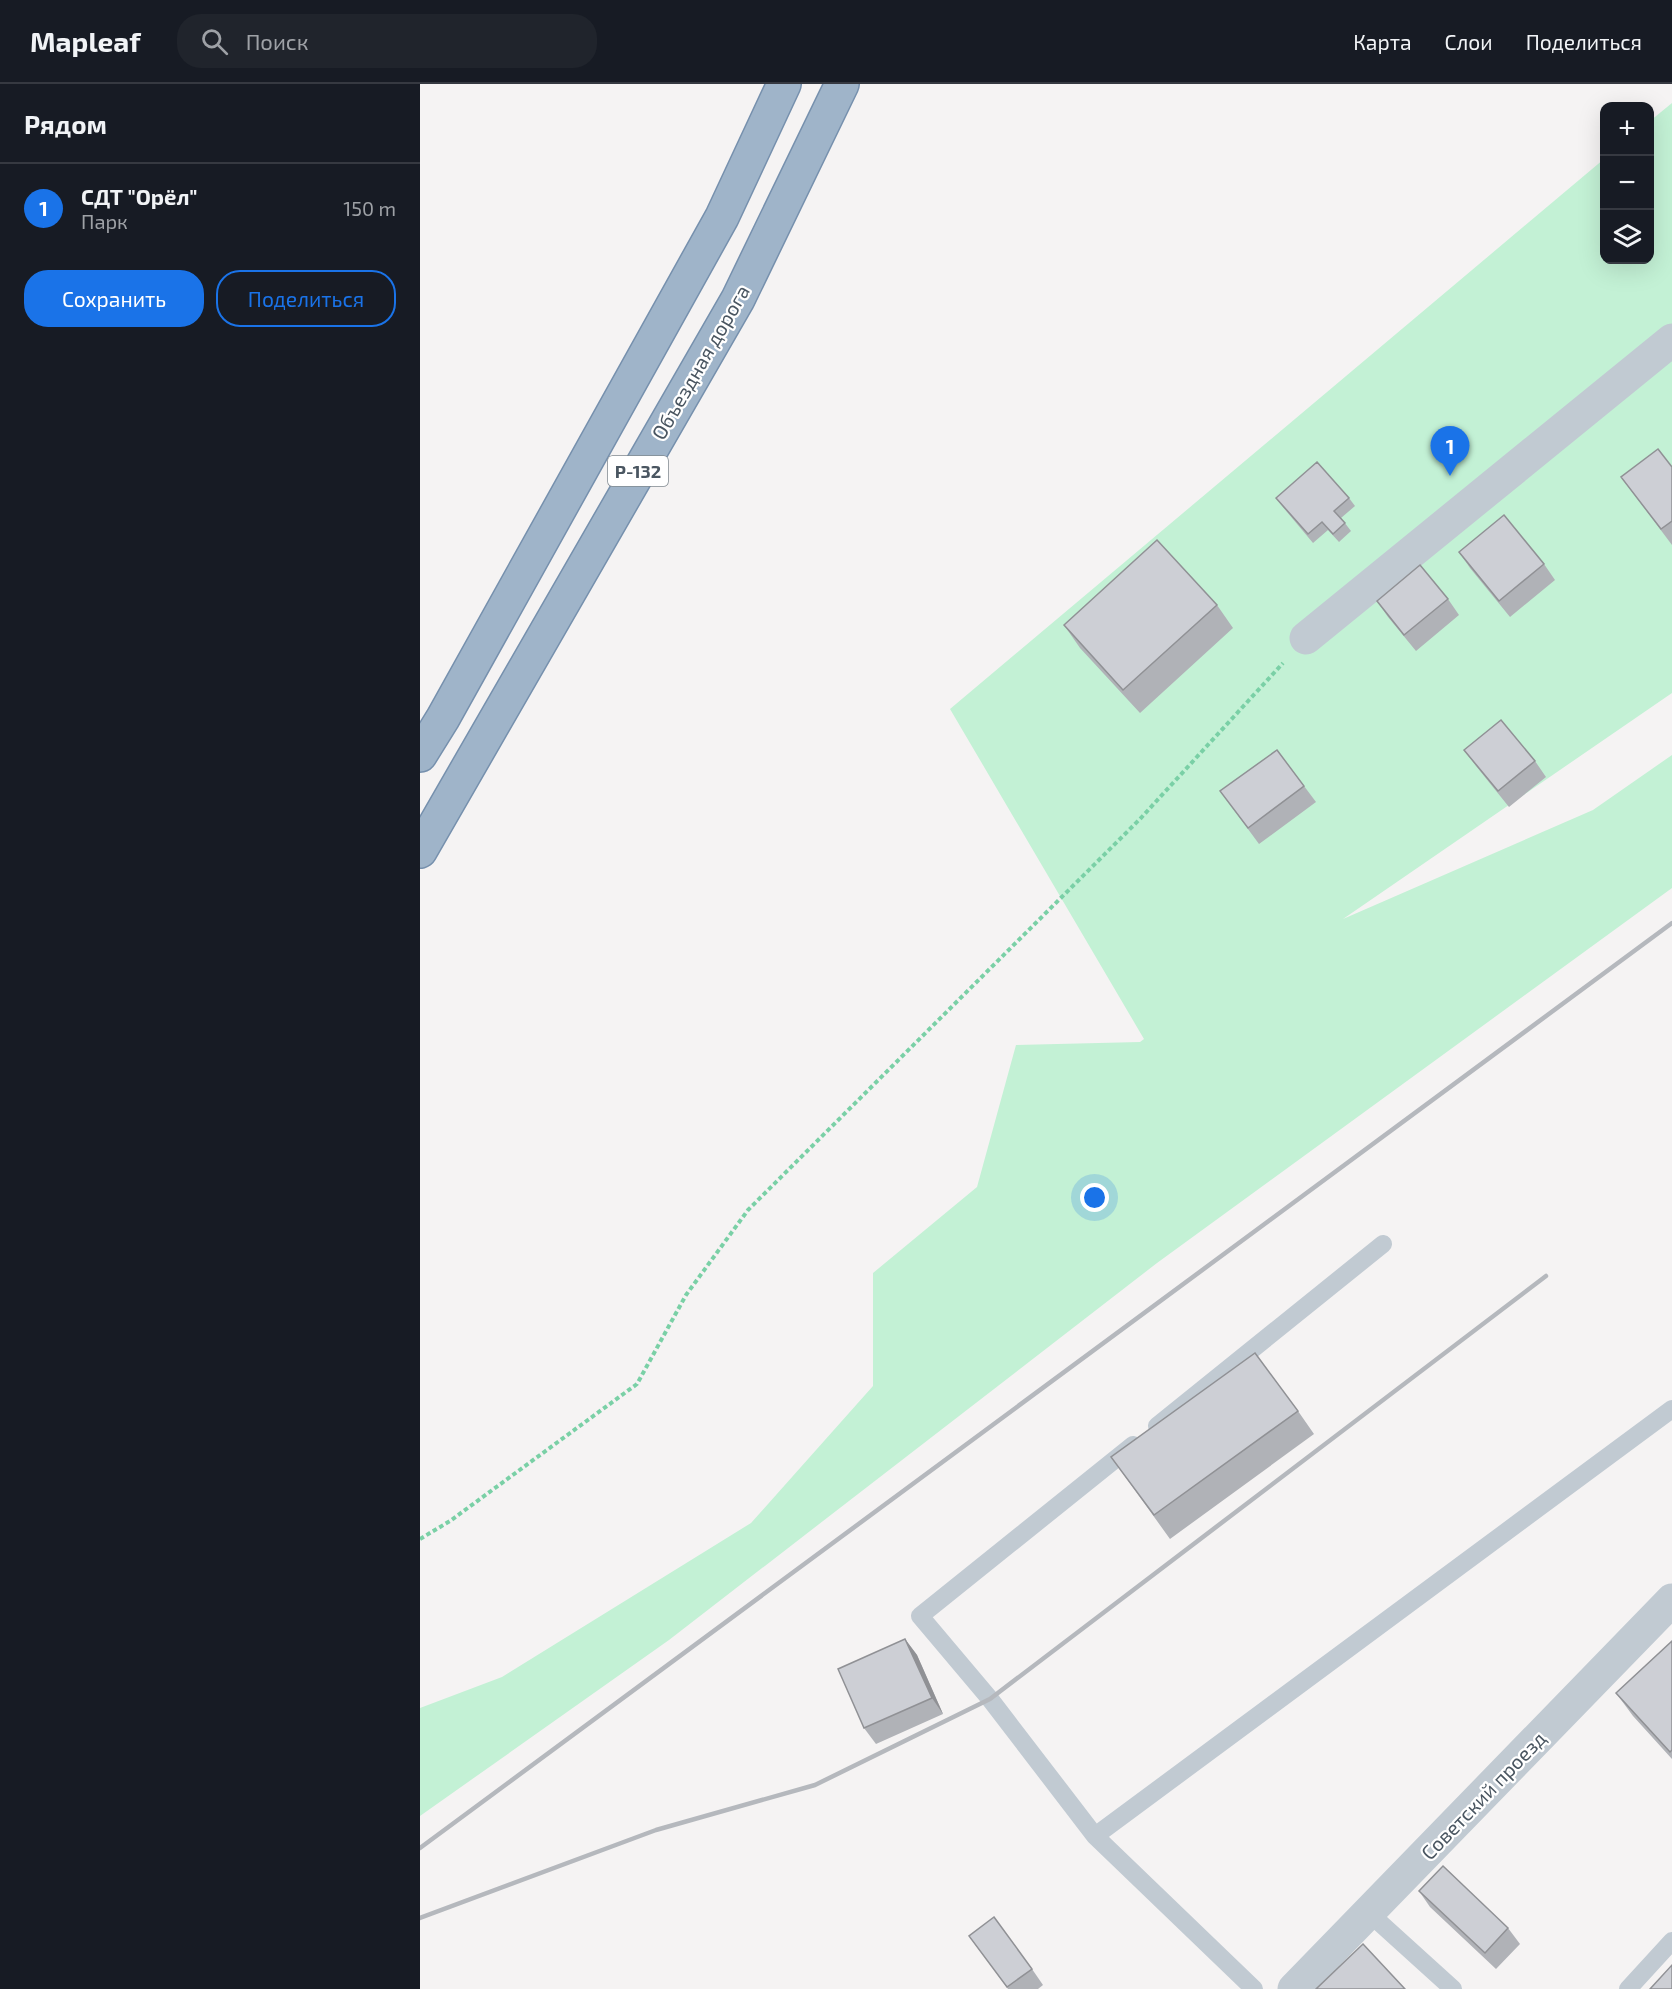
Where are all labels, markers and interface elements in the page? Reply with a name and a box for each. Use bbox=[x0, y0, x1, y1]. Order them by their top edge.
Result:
search box bbox=[177, 14, 597, 68]
text: Mapleaf bbox=[30, 24, 141, 58]
icon: search bbox=[198, 25, 231, 58]
text: Поиск bbox=[246, 28, 308, 54]
text: Карта bbox=[1353, 29, 1412, 54]
text: Слои bbox=[1445, 29, 1493, 54]
text: Поделиться bbox=[1526, 29, 1642, 54]
map controls bbox=[1600, 102, 1654, 264]
button: + bbox=[1600, 102, 1654, 156]
text: Рядом bbox=[24, 108, 107, 139]
button: − bbox=[1600, 156, 1654, 210]
text: СДТ "Орёл" bbox=[81, 183, 198, 209]
text: 1 bbox=[39, 196, 48, 220]
text: 150 m bbox=[343, 196, 396, 220]
text: Парк bbox=[81, 209, 128, 233]
button: layers bbox=[1600, 210, 1654, 264]
button: Сохранить bbox=[24, 270, 204, 327]
button: Поделиться bbox=[216, 270, 396, 327]
street label: Объездная дорога bbox=[646, 281, 754, 443]
pin: 1 bbox=[1430, 426, 1470, 476]
road number: Р-132 bbox=[608, 456, 668, 486]
your location bbox=[1080, 1183, 1109, 1212]
street label: Советский проезд bbox=[1416, 1726, 1550, 1864]

